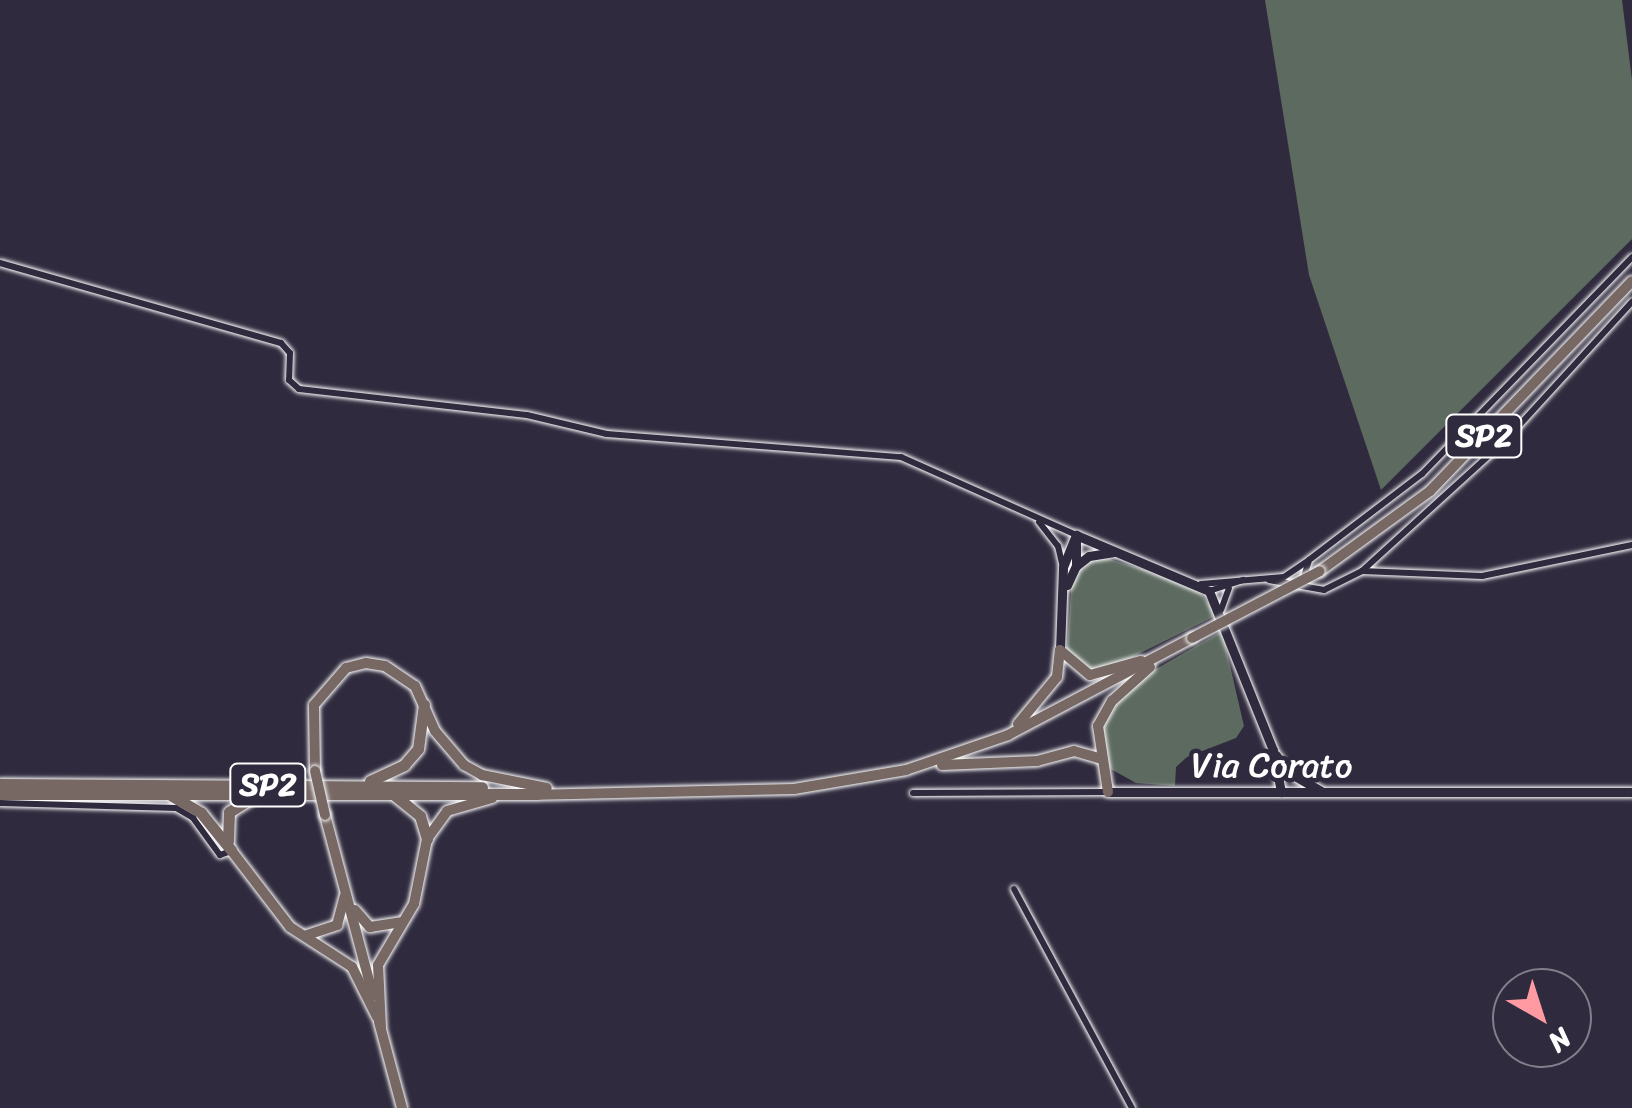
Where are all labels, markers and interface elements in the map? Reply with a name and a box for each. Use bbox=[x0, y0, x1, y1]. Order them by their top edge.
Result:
road number: SP2 bbox=[1444, 409, 1524, 463]
street label: Via Corato bbox=[1191, 744, 1353, 786]
road number: SP2 bbox=[228, 758, 308, 812]
north arrow bbox=[1492, 968, 1592, 1068]
text: N bbox=[1537, 1015, 1583, 1065]

